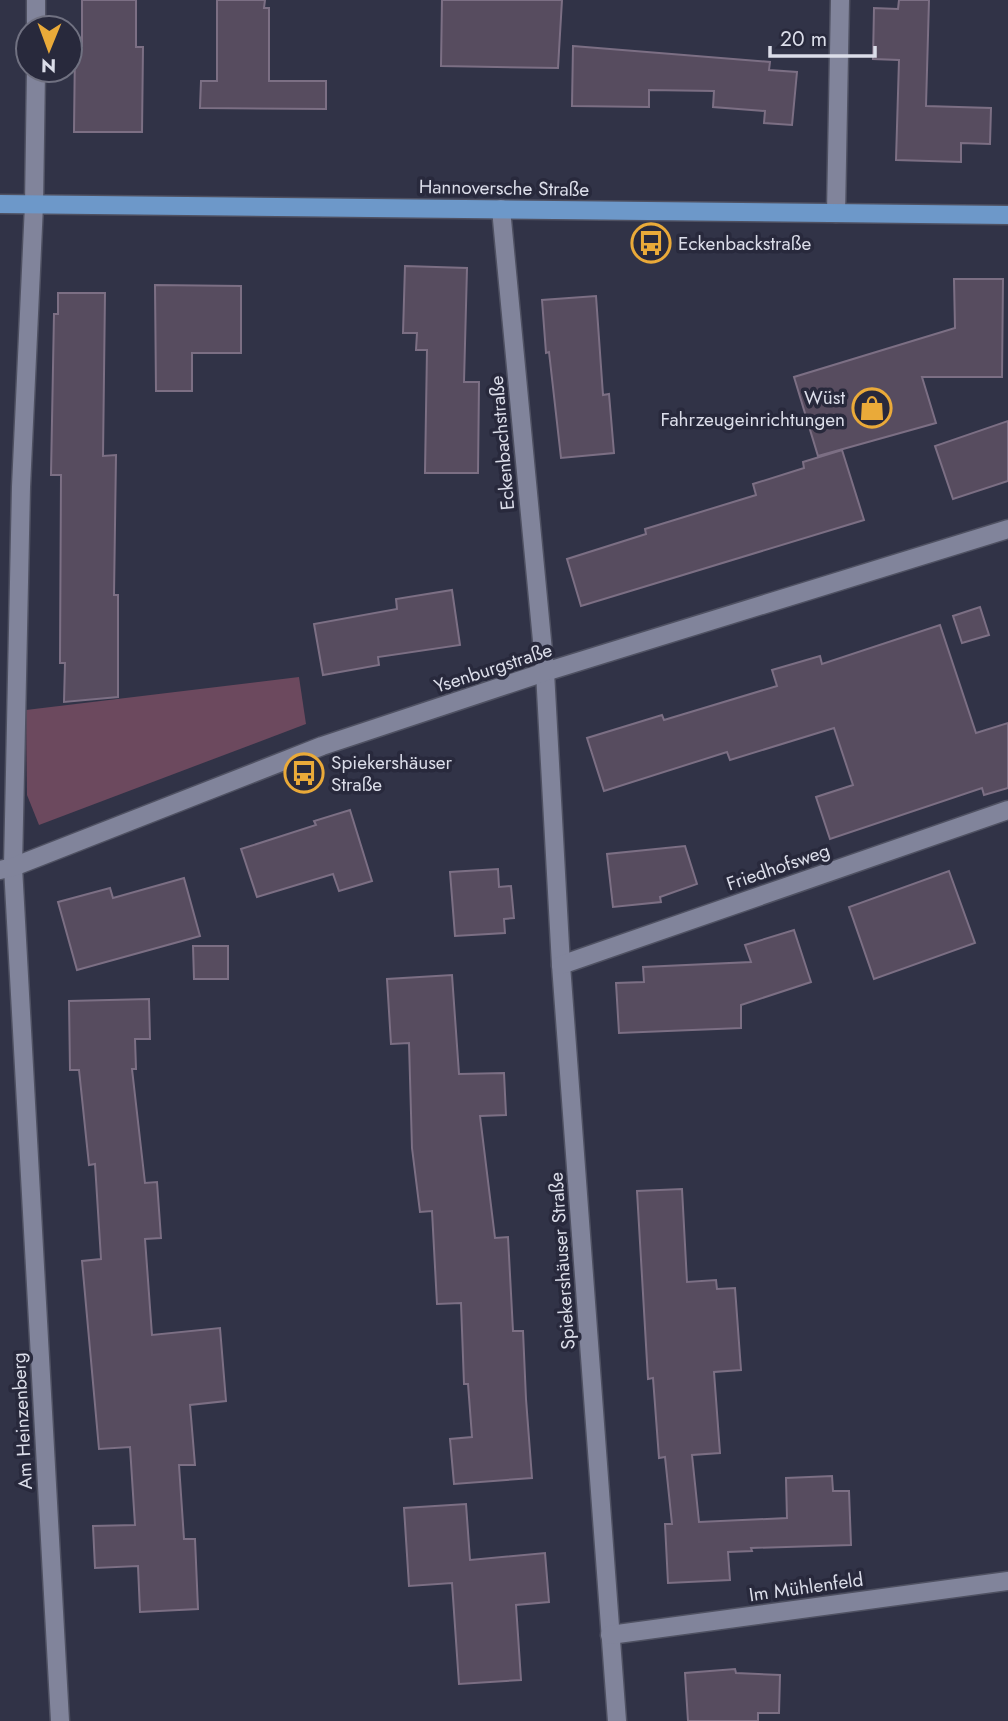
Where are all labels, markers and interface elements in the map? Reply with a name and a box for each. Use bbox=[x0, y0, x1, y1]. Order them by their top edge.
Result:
north arrow bbox=[14, 14, 84, 84]
scale bar bbox=[770, 14, 875, 58]
text: 20 m bbox=[780, 24, 827, 54]
text: N bbox=[41, 52, 56, 79]
street label: Hannoversche Straße bbox=[419, 173, 590, 203]
bus stop icon: Eckenbackstraße bbox=[630, 222, 672, 264]
place label: Eckenbackstraße bbox=[678, 230, 811, 257]
street label: Eckenbachstraße bbox=[483, 374, 521, 511]
place label: Wüst Fahrzeugeinrichtungen bbox=[661, 384, 845, 433]
shop icon: Wüst Fahrzeugeinrichtungen bbox=[851, 387, 893, 429]
street label: Ysenburgstraße bbox=[431, 636, 556, 700]
place label: Spiekershäuser Straße bbox=[331, 749, 453, 798]
bus stop icon: Spiekershäuser Straße bbox=[283, 752, 325, 794]
street label: Friedhofsweg bbox=[723, 837, 833, 897]
street label: Spiekershäuser Straße bbox=[542, 1171, 582, 1351]
street label: Am Heinzenberg bbox=[5, 1352, 39, 1490]
street label: Im Mühlenfeld bbox=[747, 1566, 865, 1608]

